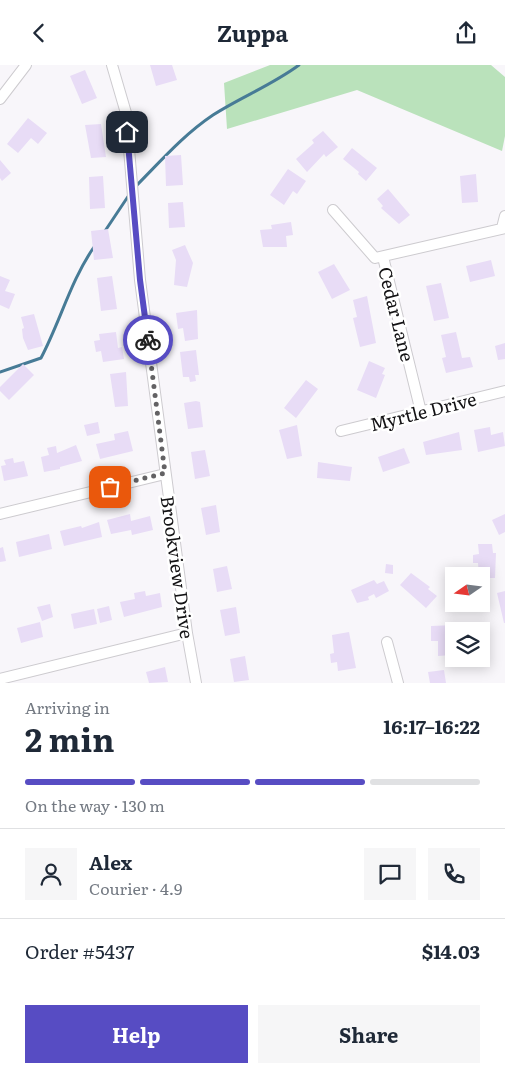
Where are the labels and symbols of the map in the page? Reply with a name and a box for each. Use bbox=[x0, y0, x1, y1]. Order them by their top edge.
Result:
pin bbox=[106, 111, 148, 153]
street label: Cedar Lane bbox=[372, 264, 422, 364]
courier bbox=[123, 315, 173, 365]
street label: Myrtle Drive bbox=[367, 385, 479, 437]
pin bbox=[89, 466, 131, 508]
street label: Brookview Drive bbox=[155, 494, 201, 640]
north arrow bbox=[445, 567, 490, 613]

